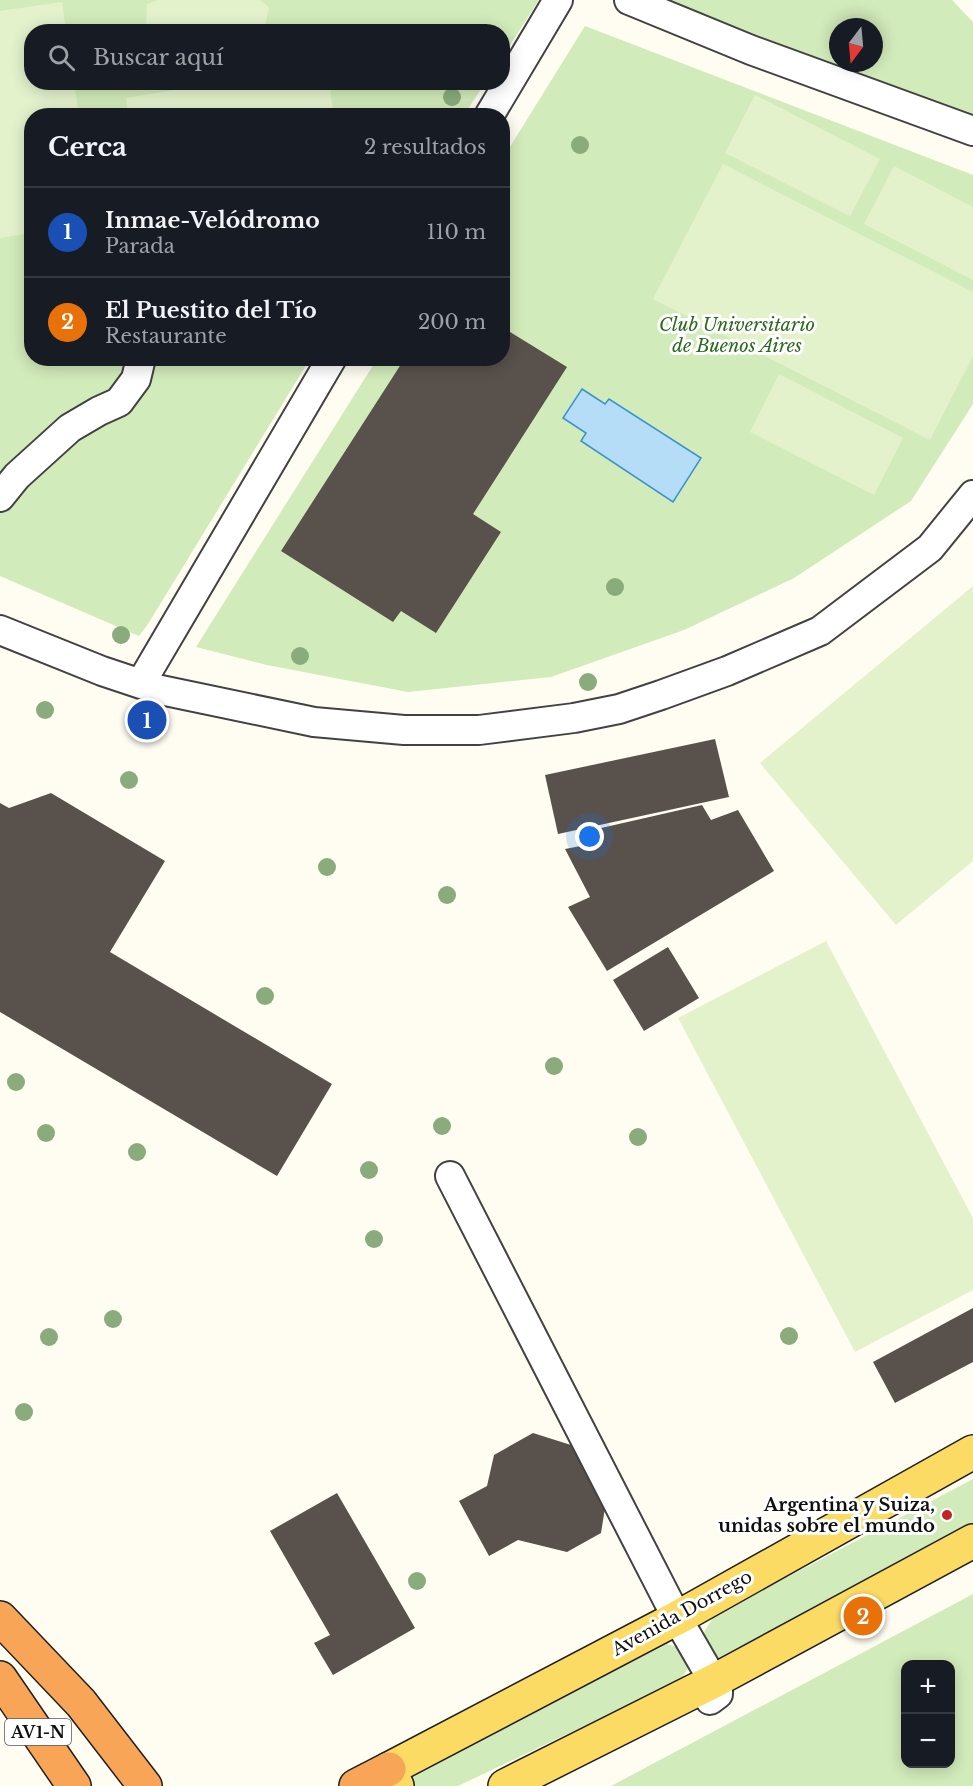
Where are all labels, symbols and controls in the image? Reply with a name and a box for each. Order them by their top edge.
north arrow [829,18,883,72]
search box [24,24,510,90]
icon: search [45,41,78,74]
text: Buscar aquí [93,44,224,71]
text: Cerca [48,131,127,163]
text: 2 resultados [364,135,486,159]
text: Inmae-Velódromo [105,207,320,234]
text: 1 [63,220,72,244]
text: 110 m [427,220,486,244]
text: Parada [105,234,175,258]
text: El Puestito del Tío [105,297,317,324]
text: 2 [61,310,74,334]
text: 200 m [418,310,486,334]
park label: Club Universitario de Buenos Aires [659,314,815,357]
text: Restaurante [105,324,227,348]
pin: 1 [128,698,166,742]
your location [575,822,604,851]
place label: Argentina y Suiza, unidas sobre el mundo [718,1494,935,1537]
marker: Argentina y Suiza, unidas sobre el mundo [940,1508,954,1522]
street label: Avenida Dorrego [607,1565,756,1661]
pin: 2 [844,1594,882,1638]
map controls [901,1660,955,1768]
button: + [901,1660,955,1714]
button: − [901,1714,955,1768]
road number: AV1-N [5,1719,71,1745]

